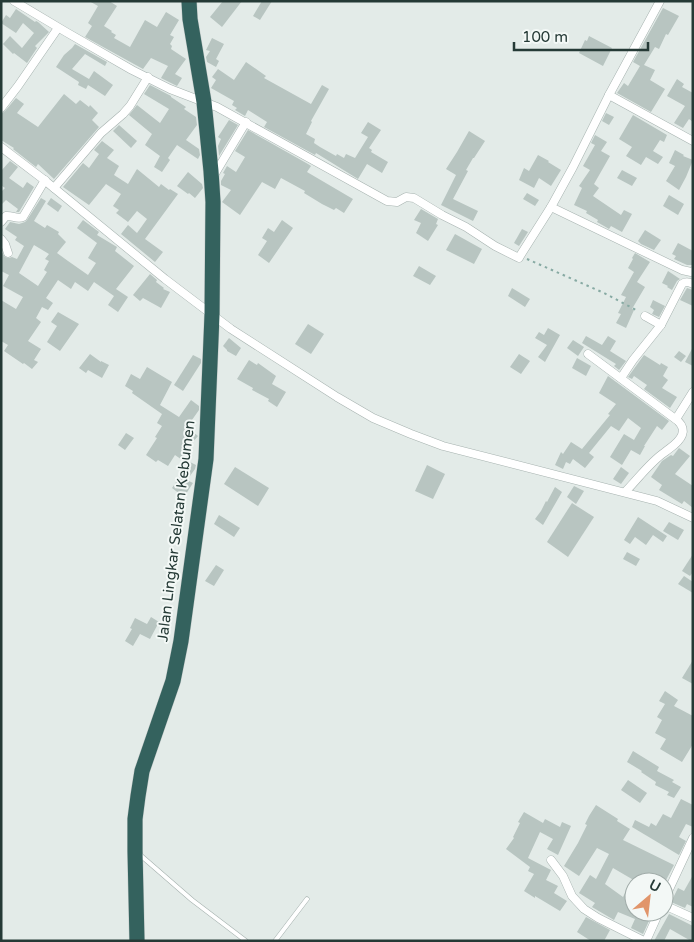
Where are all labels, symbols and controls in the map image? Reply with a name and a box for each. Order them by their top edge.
scale bar [514,20,648,52]
text: 100 m [522,28,568,46]
street label: Jalan Lingkar Selatan Kebumen [153,419,199,643]
north arrow [624,872,674,922]
text: U [646,876,664,896]

